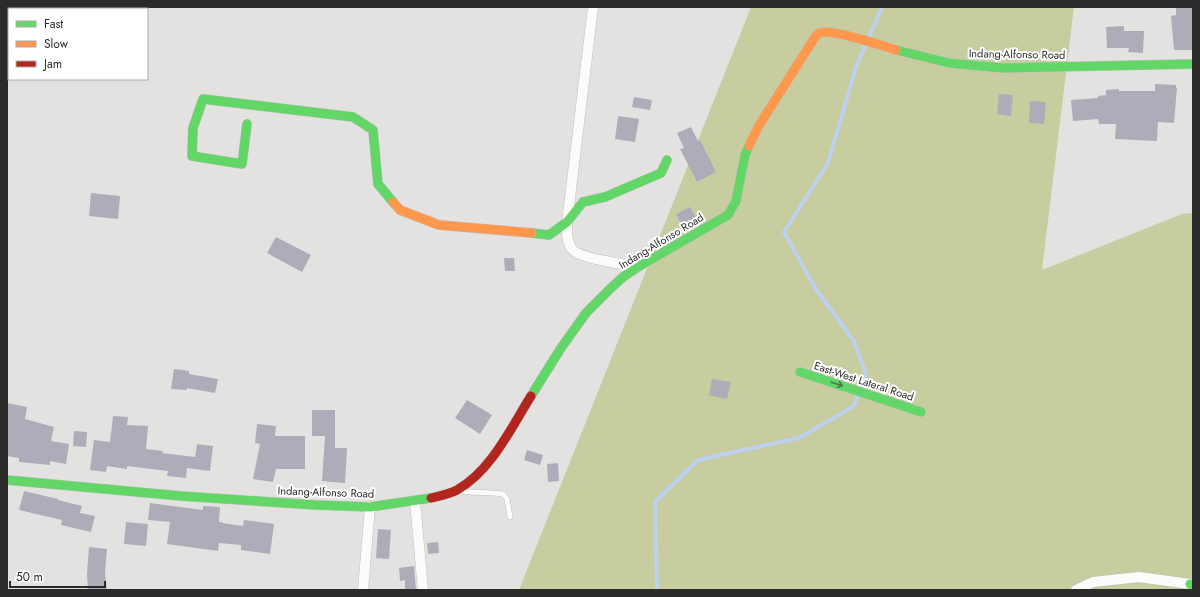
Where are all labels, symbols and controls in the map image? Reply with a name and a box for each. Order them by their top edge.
legend [8,8,148,80]
text: Fast [44,15,63,33]
text: Slow [44,35,69,53]
street label: Indang-Alfonso Road [969,45,1065,63]
text: Jam [42,55,62,73]
street label: Indang-Alfonso Road [615,209,707,273]
street label: East-West Lateral Road [812,357,916,405]
one-way arrow [830,381,843,388]
street label: Indang-Alfonso Road [277,482,375,502]
scale bar [10,563,105,589]
text: 50 m [16,568,43,586]

